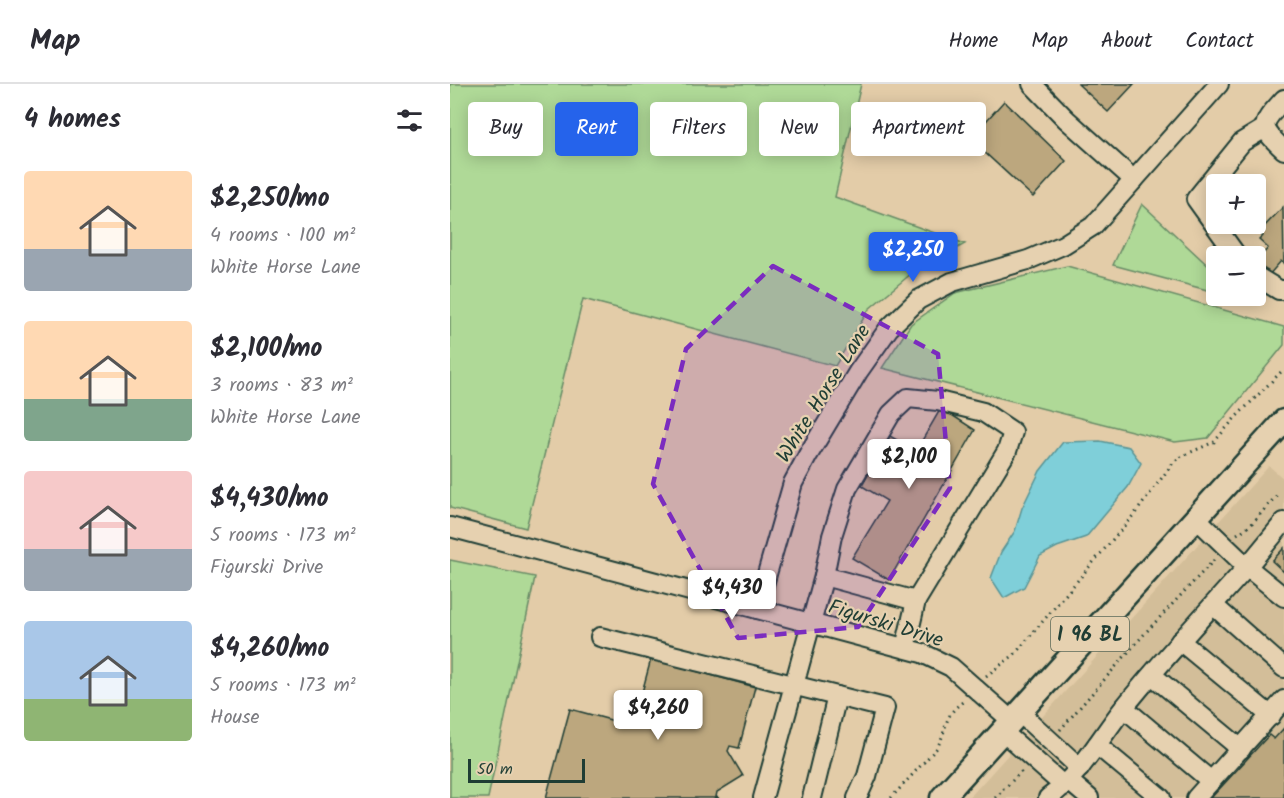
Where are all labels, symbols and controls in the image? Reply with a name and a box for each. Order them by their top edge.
text: Map [30,19,81,64]
text: Home [949,25,998,58]
text: Map [1031,25,1068,58]
text: About [1101,25,1152,58]
text: Contact [1185,25,1254,58]
text: 4 homes [24,99,121,141]
chip: Buy [468,102,543,156]
chip: Rent [555,102,638,156]
chip: Filters [650,102,747,156]
chip: New [759,102,839,156]
chip: Apartment [851,102,986,156]
icon: filters [393,104,426,137]
map controls [1206,174,1266,306]
button: + [1206,174,1266,234]
text: $2,250/mo [210,178,330,220]
icon: home [72,195,144,267]
text: 4 rooms · 100 m² [210,220,355,252]
pin: $2,250 [864,232,962,283]
text: $2,250 [883,235,943,267]
button: − [1206,246,1266,306]
text: White Horse Lane [210,252,360,284]
street label: White Horse Lane [768,318,880,470]
text: $2,100/mo [210,328,322,370]
icon: home [72,345,144,417]
text: 3 rooms · 83 m² [210,370,353,402]
text: White Horse Lane [210,402,360,434]
pin: $2,100 [860,439,958,490]
text: $2,100 [881,442,937,474]
text: $4,430/mo [210,478,329,520]
icon: home [72,495,144,567]
text: 5 rooms · 173 m² [210,520,356,552]
text: Figurski Drive [210,552,323,584]
pin: $4,430 [683,570,781,621]
text: $4,430 [702,573,762,605]
street label: Figurski Drive [824,591,948,658]
road number: I 96 BL [1051,617,1129,651]
text: $4,260/mo [210,628,329,670]
icon: home [72,645,144,717]
text: 5 rooms · 173 m² [210,670,356,702]
pin: $4,260 [609,690,707,741]
text: $4,260 [628,693,688,725]
text: House [210,702,260,734]
scale bar [468,756,585,784]
text: 50 m [477,757,513,782]

